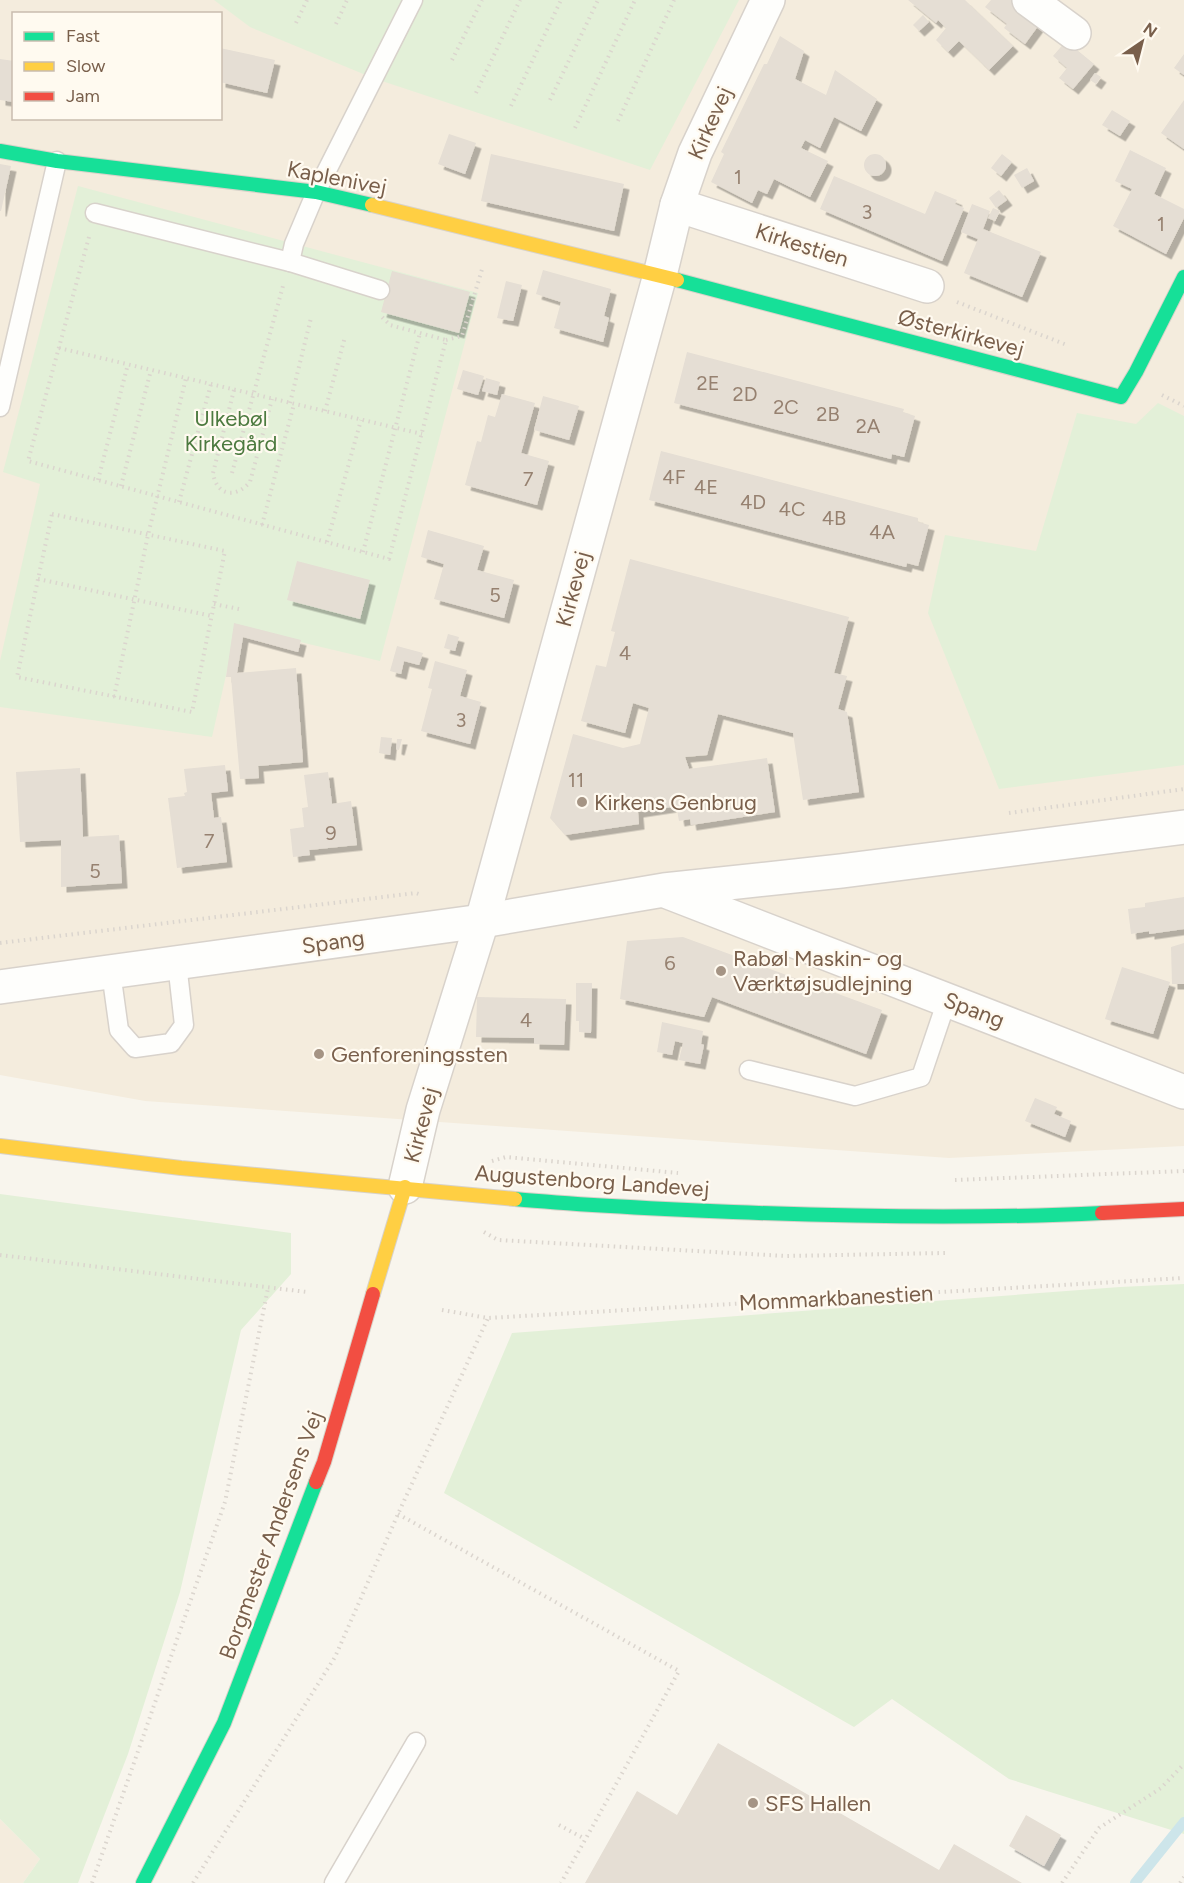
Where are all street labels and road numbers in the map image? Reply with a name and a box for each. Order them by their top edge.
street label: Kirkevej [682,82,738,164]
street label: Kaplenivej [285,155,389,201]
street label: Kirkestien [752,217,852,273]
street label: Østerkirkevej [895,303,1027,363]
street label: Kirkevej [550,548,596,630]
street label: Spang [300,924,366,960]
street label: Spang [940,986,1008,1034]
street label: Kirkevej [398,1084,444,1166]
street label: Augustenborg Landevej [474,1159,710,1203]
street label: Mommarkbanestien [738,1279,934,1317]
street label: Borgmester Andersens Vej [213,1407,329,1663]

